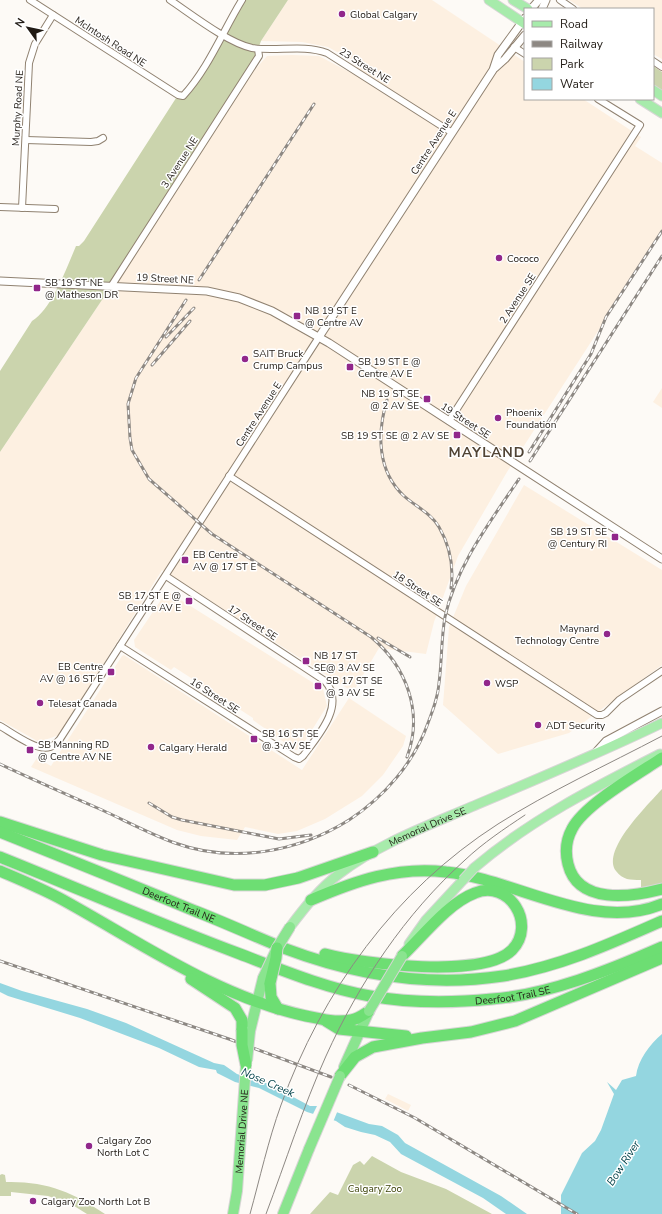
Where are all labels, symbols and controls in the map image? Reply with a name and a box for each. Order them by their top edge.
north arrow [8,8,48,48]
place label: Global Calgary [350,8,418,22]
legend [524,8,654,100]
marker: Global Calgary [337,9,347,19]
street label: McIntosh Road NE [72,13,149,70]
text: N [12,15,29,30]
text: Road [560,16,588,32]
text: Railway [560,36,604,52]
street label: 23 Street NE [336,45,393,87]
text: Park [560,56,585,72]
street label: Murphy Road NE [9,70,27,146]
text: Water [560,76,594,92]
street label: Centre Avenue E [408,107,460,178]
street label: 3 Avenue NE [158,134,202,191]
place label: Cococo [507,252,540,266]
marker: Cococo [494,253,504,263]
street label: 19 Street NE [136,270,194,288]
street label: 2 Avenue SE [496,271,539,326]
place label: SB 19 ST NE @ Matheson DR [45,276,118,302]
marker: SB 19 ST NE @ Matheson DR [32,283,42,293]
place label: NB 19 ST E @ Centre AV [305,304,363,330]
marker: NB 19 ST E @ Centre AV [292,311,302,321]
place label: SAIT Bruck Crump Campus [253,347,323,373]
marker: SAIT Bruck Crump Campus [240,354,250,364]
place label: SB 19 ST E @ Centre AV E [358,355,421,381]
marker: SB 19 ST E @ Centre AV E [345,362,355,372]
street label: Centre Avenue E [233,379,285,450]
place label: NB 19 ST SE @ 2 AV SE [361,387,419,413]
marker: NB 19 ST SE @ 2 AV SE [422,394,432,404]
street label: 19 Street SE [438,400,493,442]
place label: Phoenix Foundation [506,406,556,432]
marker: Phoenix Foundation [493,413,503,423]
place label: SB 19 ST SE @ 2 AV SE [341,429,449,443]
marker: SB 19 ST SE @ 2 AV SE [452,430,462,440]
district label: MAYLAND [448,443,526,462]
place label: SB 19 ST SE @ Century RI [548,525,607,551]
marker: SB 19 ST SE @ Century RI [610,532,620,542]
place label: EB Centre AV @ 17 ST E [193,548,256,574]
marker: EB Centre AV @ 17 ST E [180,555,190,565]
street label: 18 Street SE [390,568,445,610]
place label: SB 17 ST E @ Centre AV E [119,589,181,615]
marker: SB 17 ST E @ Centre AV E [184,596,194,606]
street label: 17 Street SE [225,602,280,644]
place label: Maynard Technology Centre [515,622,599,648]
marker: Maynard Technology Centre [602,629,612,639]
place label: NB 17 ST SE@ 3 AV SE [314,649,375,675]
marker: NB 17 ST SE@ 3 AV SE [301,656,311,666]
place label: EB Centre AV @ 16 ST E [40,660,103,686]
marker: EB Centre AV @ 16 ST E [106,667,116,677]
place label: SB 17 ST SE @ 3 AV SE [326,674,383,700]
street label: 16 Street SE [187,675,242,717]
place label: WSP [495,677,519,691]
marker: WSP [482,678,492,688]
marker: SB 17 ST SE @ 3 AV SE [313,681,323,691]
place label: Telesat Canada [48,697,117,711]
marker: Telesat Canada [35,698,45,708]
place label: ADT Security [546,719,606,733]
marker: ADT Security [533,720,543,730]
place label: SB 16 ST SE @ 3 AV SE [262,727,319,753]
marker: SB 16 ST SE @ 3 AV SE [249,734,259,744]
place label: SB Manning RD @ Centre AV NE [38,738,112,764]
place label: Calgary Herald [159,741,227,755]
marker: Calgary Herald [146,742,156,752]
marker: SB Manning RD @ Centre AV NE [25,745,35,755]
street label: Memorial Drive SE [387,804,469,850]
street label: Deerfoot Trail NE [140,884,217,926]
street label: Deerfoot Trail SE [474,983,552,1008]
water label: Nose Creek [239,1064,297,1101]
street label: Memorial Drive NE [232,1089,252,1174]
place label: Calgary Zoo North Lot C [97,1134,152,1160]
water label: Bow River [603,1137,644,1189]
marker: Calgary Zoo North Lot C [84,1141,94,1151]
park label: Calgary Zoo [348,1182,403,1196]
place label: Calgary Zoo North Lot B [41,1195,150,1209]
marker: Calgary Zoo North Lot B [28,1196,38,1206]

